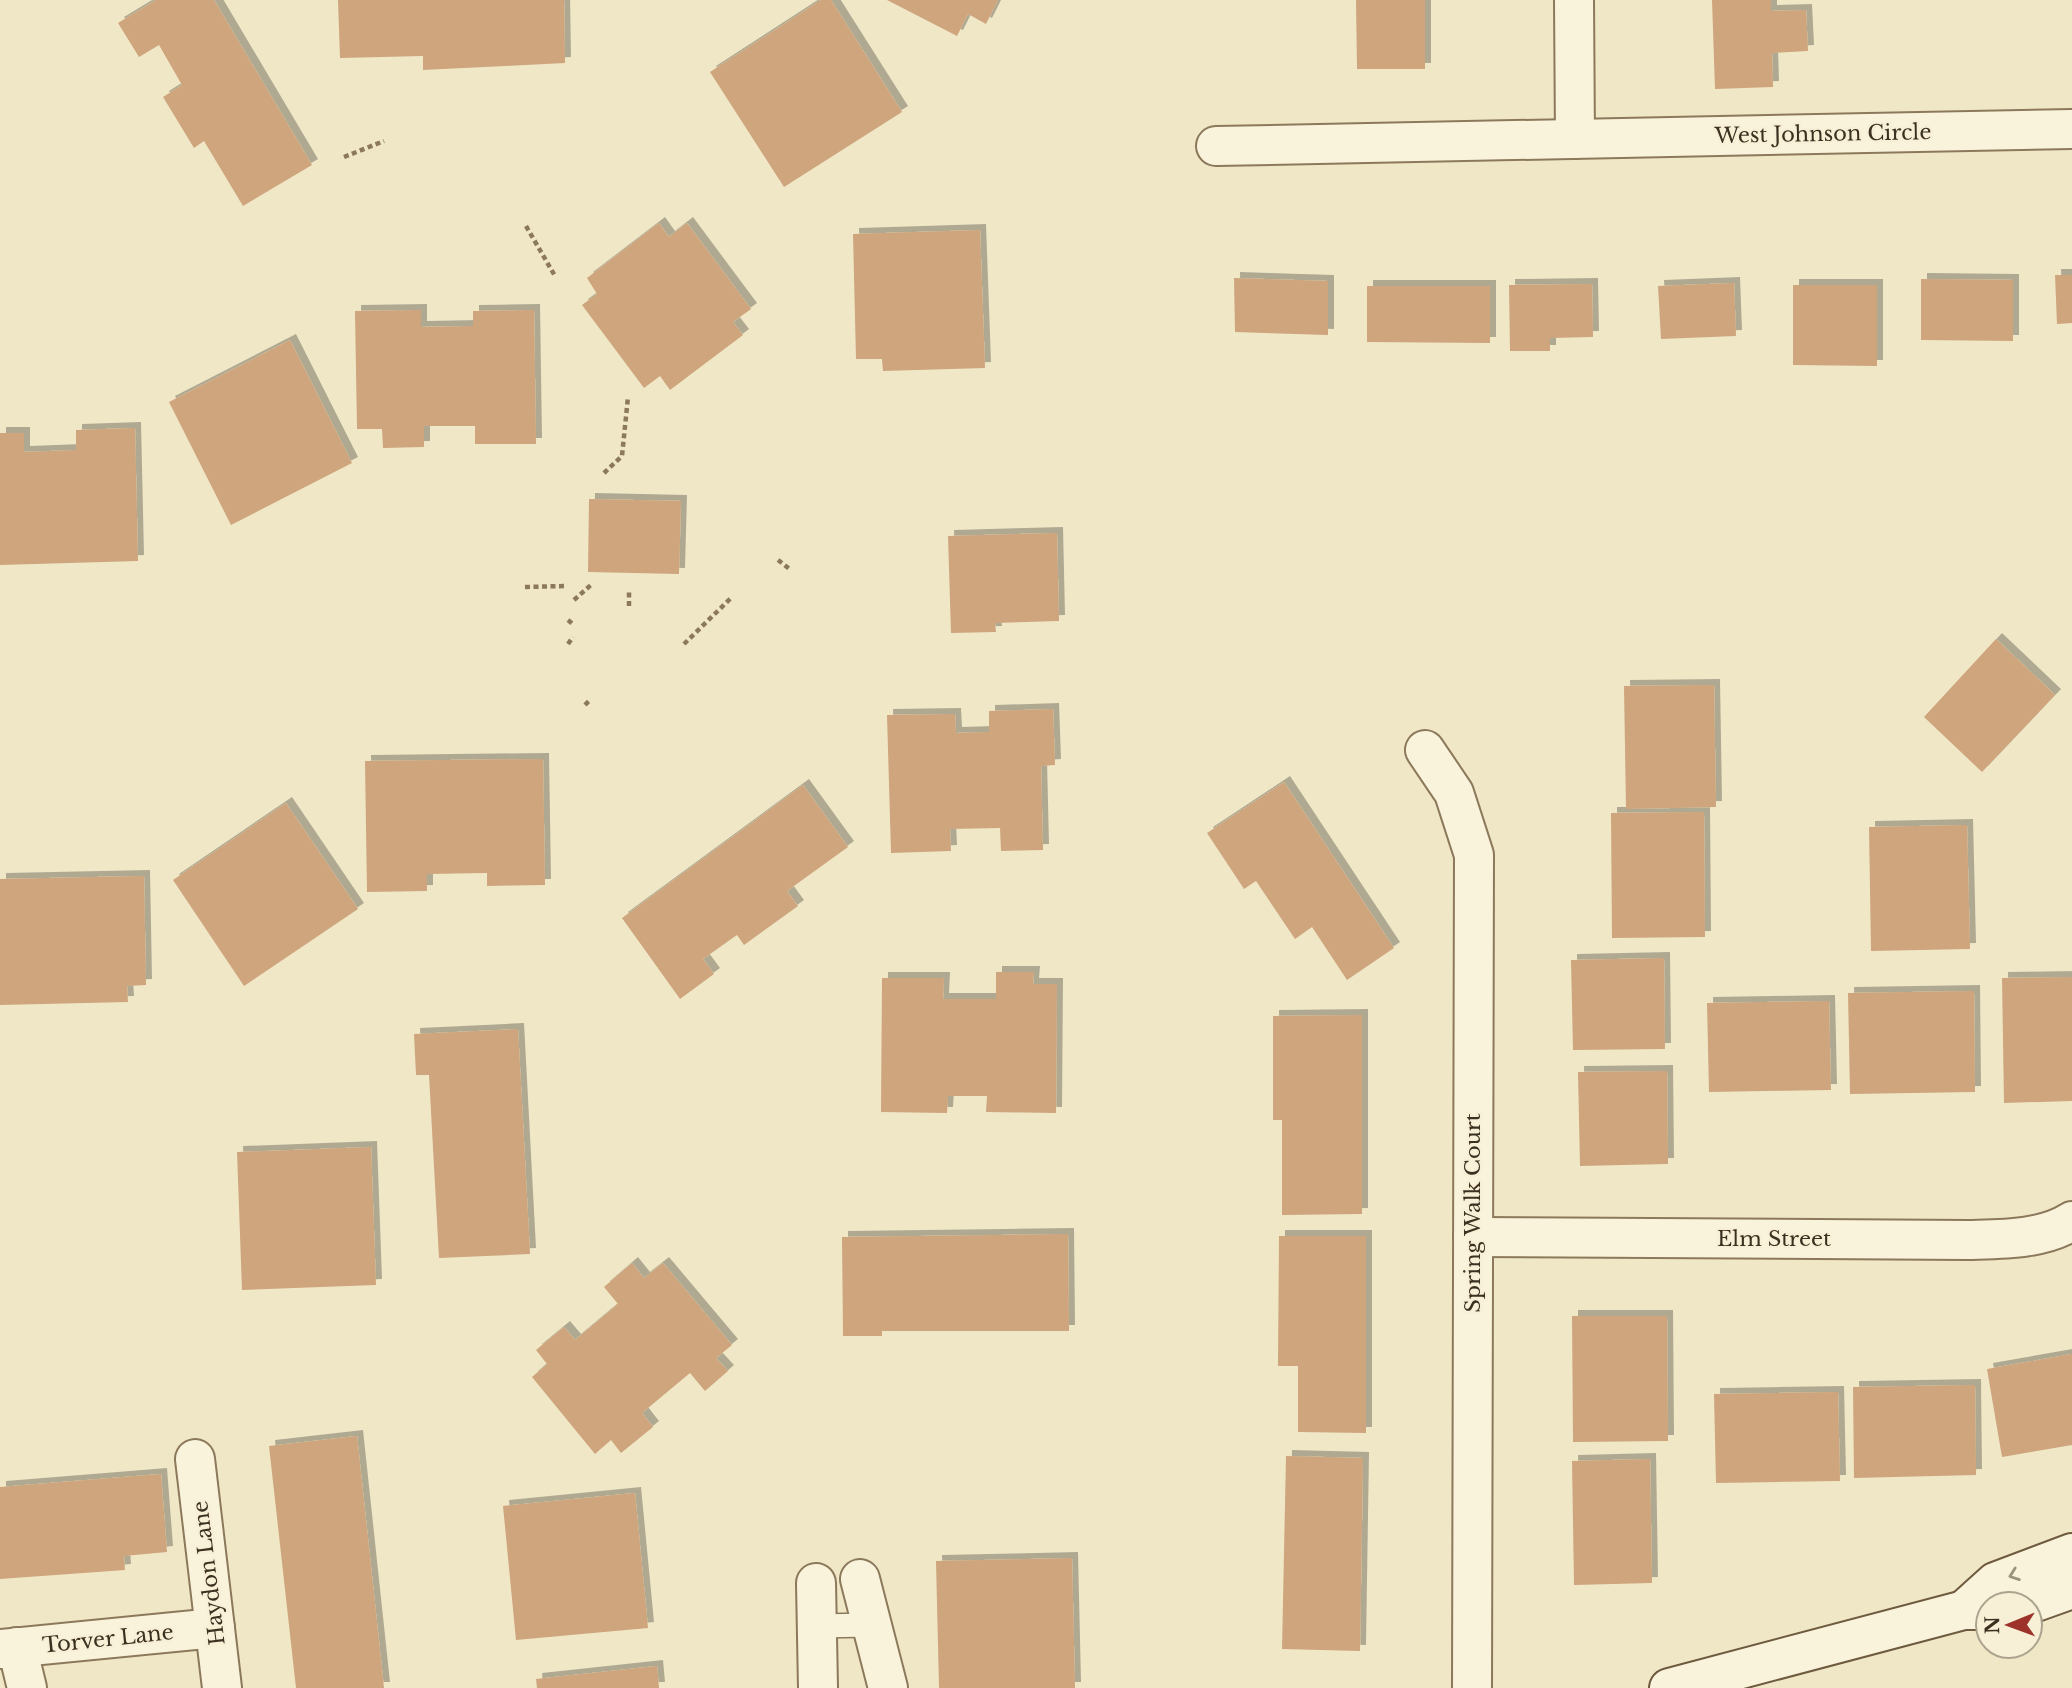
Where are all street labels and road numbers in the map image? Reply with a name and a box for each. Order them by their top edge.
street label: West Johnson Circle [1713,119,1932,149]
street label: Spring Walk Court [1460,1113,1486,1313]
street label: Elm Street [1717,1226,1831,1252]
street label: Haydon Lane [187,1499,231,1647]
street label: Torver Lane [41,1619,175,1659]

